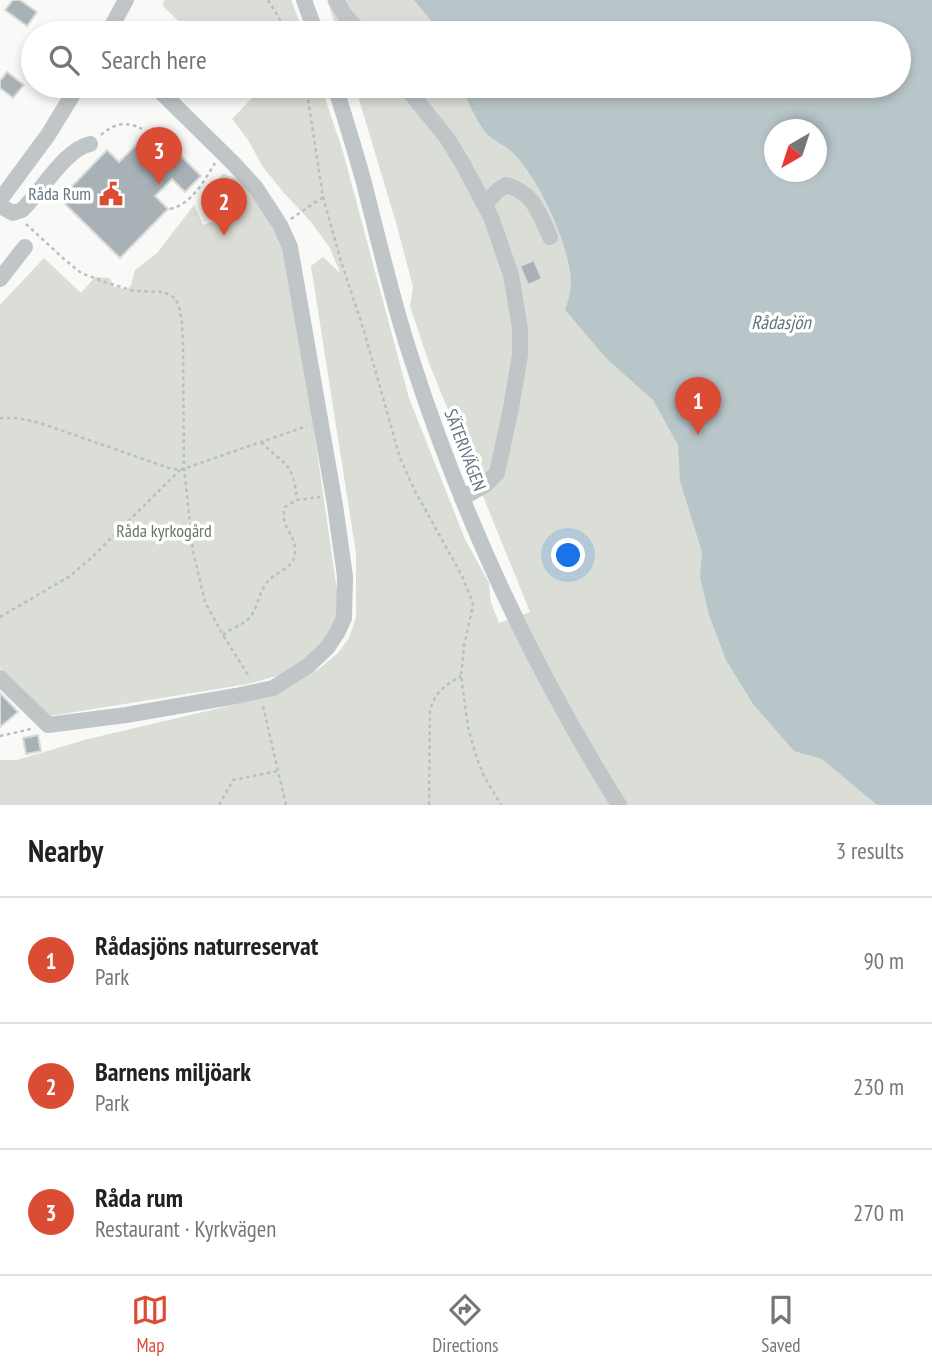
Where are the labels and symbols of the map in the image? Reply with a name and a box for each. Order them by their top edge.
north arrow [764,119,827,182]
pin: 3 [136,127,182,185]
pin: 2 [201,178,247,236]
public building icon: Råda Rum [97,180,125,208]
place label: Råda Rum [28,182,91,205]
water label: Rådasjön [751,310,812,334]
pin: 1 [675,377,721,435]
street label: SÄTERIVÄGEN [439,406,492,494]
park label: Råda kyrkogård [116,519,212,542]
your location [551,538,585,572]

